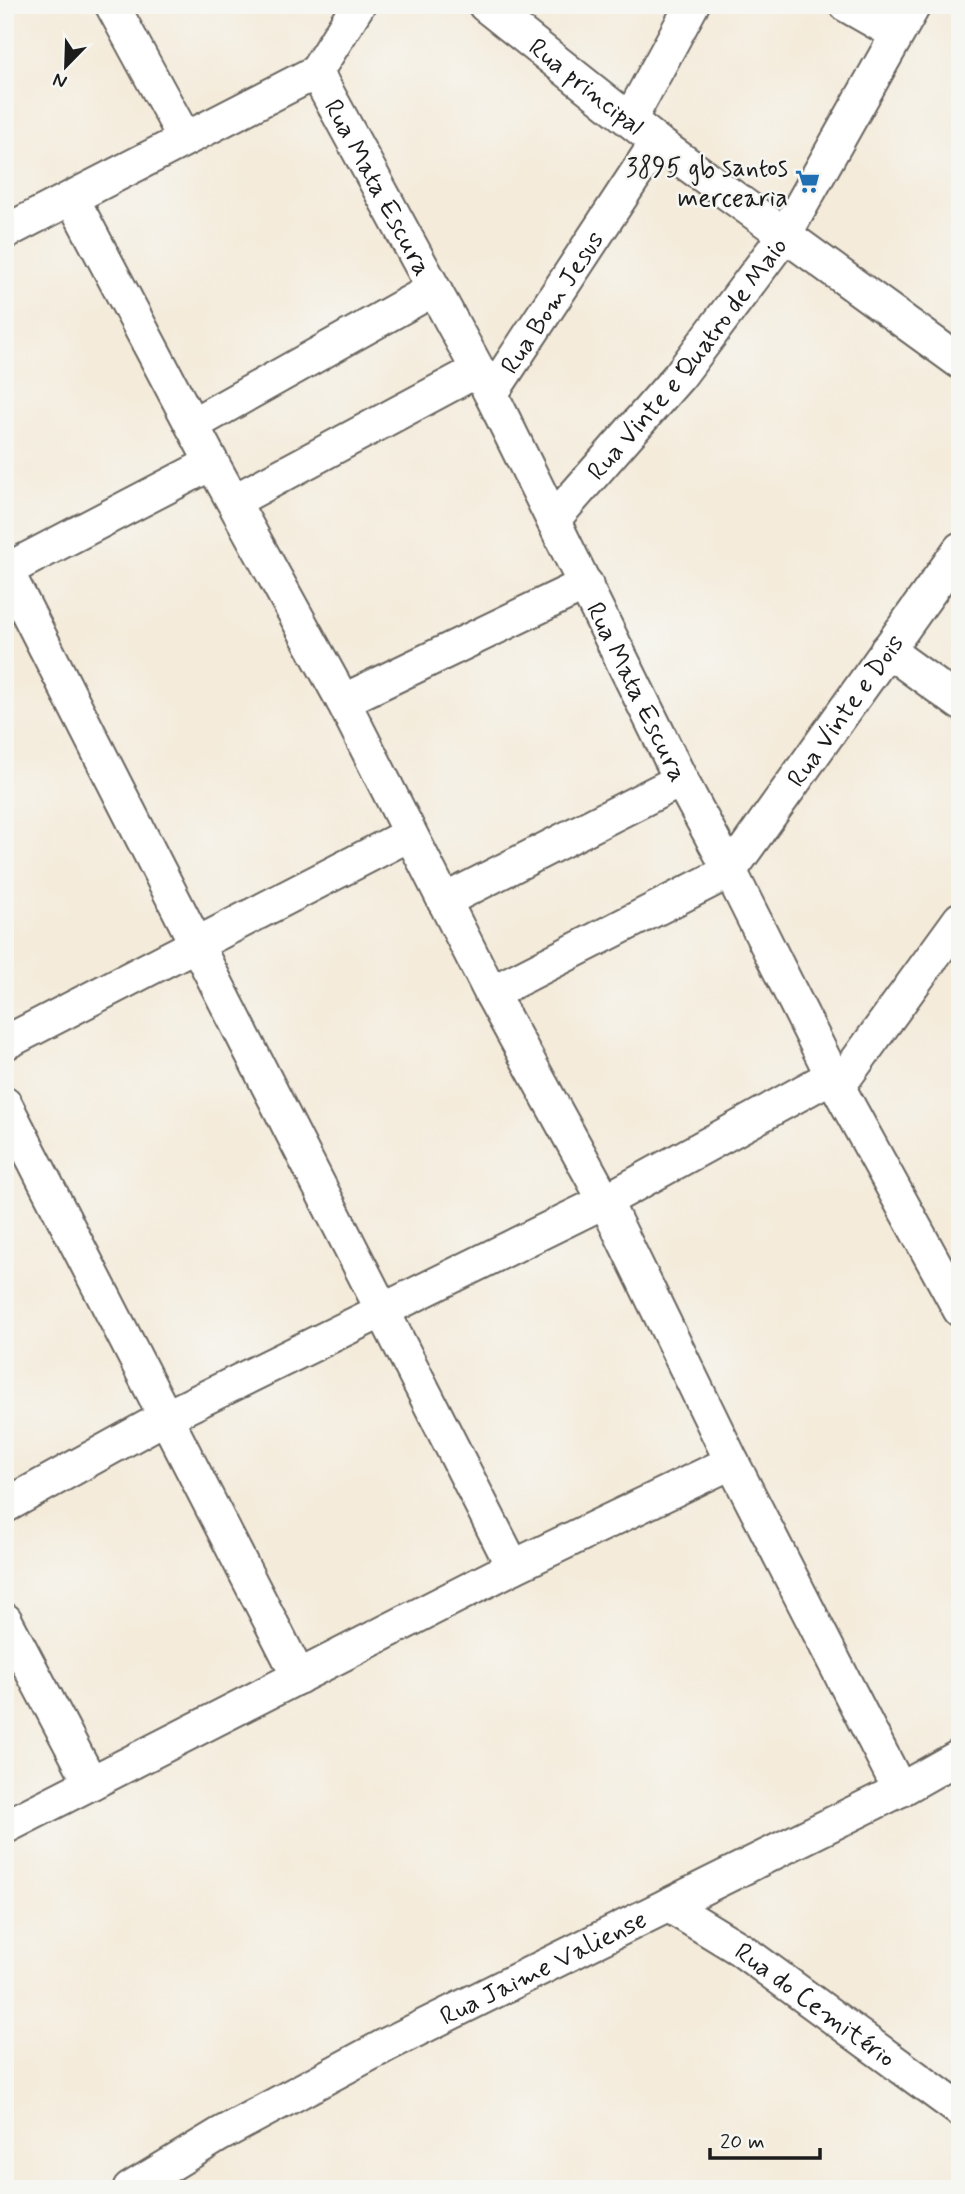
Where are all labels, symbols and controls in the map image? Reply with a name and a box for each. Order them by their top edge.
street label: Rua principal [521,31,650,144]
north arrow [32,32,102,102]
text: N [49,66,71,94]
street label: Rua Mata Escura [315,94,439,282]
place label: 3895 gb santos mercearia [626,152,788,216]
supermarket icon: 3895 gb santos mercearia [794,168,822,196]
street label: Rua Bom Jesus [494,225,613,381]
street label: Rua Vinte e Quatro de Maio [580,231,796,488]
street label: Rua Mata Escura [577,597,694,788]
street label: Rua Vinte e Dois [780,628,913,795]
street label: Rua Jaime Valiense [435,1903,653,2035]
street label: Rua do Cemitério [727,1936,902,2076]
scale bar [710,2117,820,2161]
text: 20 m [720,2128,765,2156]

